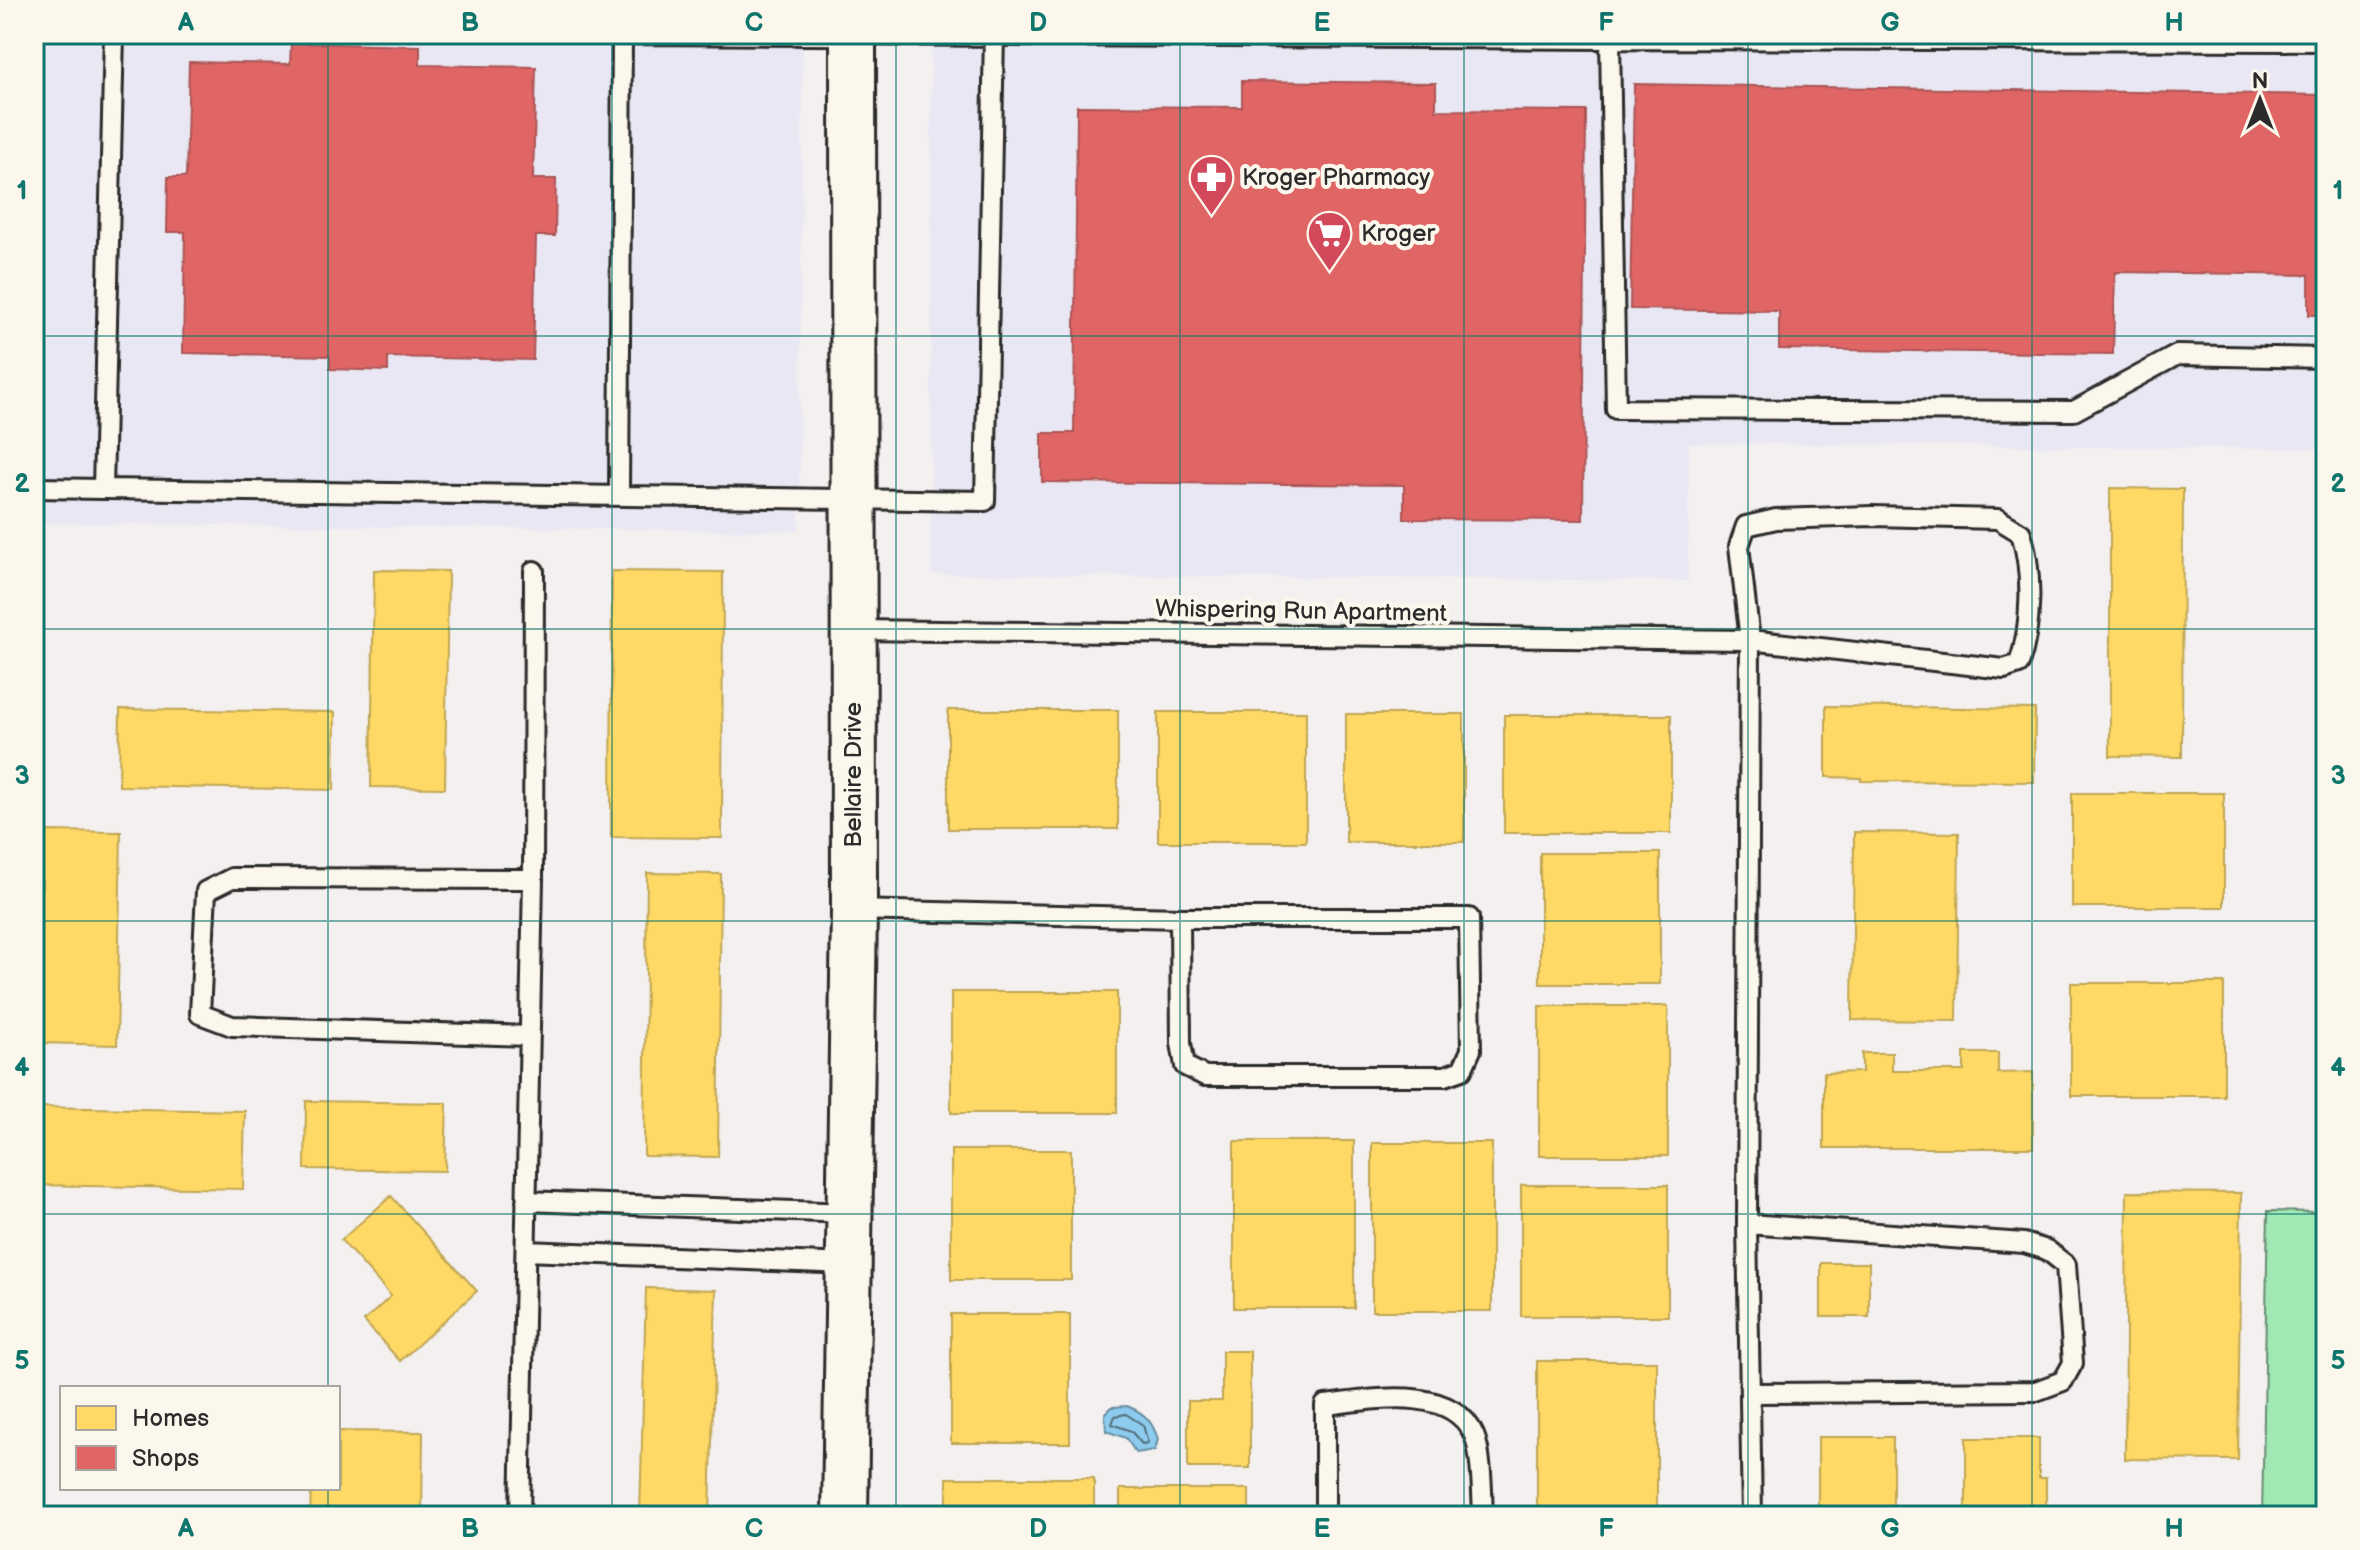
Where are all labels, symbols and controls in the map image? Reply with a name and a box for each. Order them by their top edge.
text: A [177,8,194,39]
text: B [461,8,479,39]
text: C [745,8,763,39]
text: D [1029,8,1047,39]
text: E [1314,8,1331,39]
text: F [1598,8,1614,39]
text: G [1880,8,1900,39]
text: H [2164,8,2184,39]
north arrow [2220,60,2300,140]
text: N [2252,68,2268,95]
pharmacy icon: Kroger Pharmacy [1187,153,1235,216]
place label: Kroger Pharmacy [1242,163,1430,192]
text: 1 [17,176,27,207]
text: 1 [2333,176,2343,207]
supermarket icon: Kroger [1306,209,1354,272]
place label: Kroger [1361,219,1435,248]
text: 2 [14,469,30,500]
text: 2 [2330,469,2346,500]
street label: Whispering Run Apartment [1155,594,1448,628]
street label: Bellaire Drive [839,702,868,848]
text: 3 [14,761,30,792]
text: 3 [2330,761,2346,792]
text: 4 [14,1053,30,1084]
text: 4 [2330,1053,2346,1084]
text: 5 [14,1346,30,1377]
text: 5 [2330,1346,2346,1377]
legend [60,1386,340,1490]
text: Homes [132,1404,209,1433]
text: Shops [132,1444,199,1473]
text: A [177,1514,194,1545]
text: B [461,1514,479,1545]
text: C [745,1514,763,1545]
text: D [1029,1514,1047,1545]
text: E [1314,1514,1331,1545]
text: F [1598,1514,1614,1545]
text: G [1880,1514,1900,1545]
text: H [2164,1514,2184,1545]

